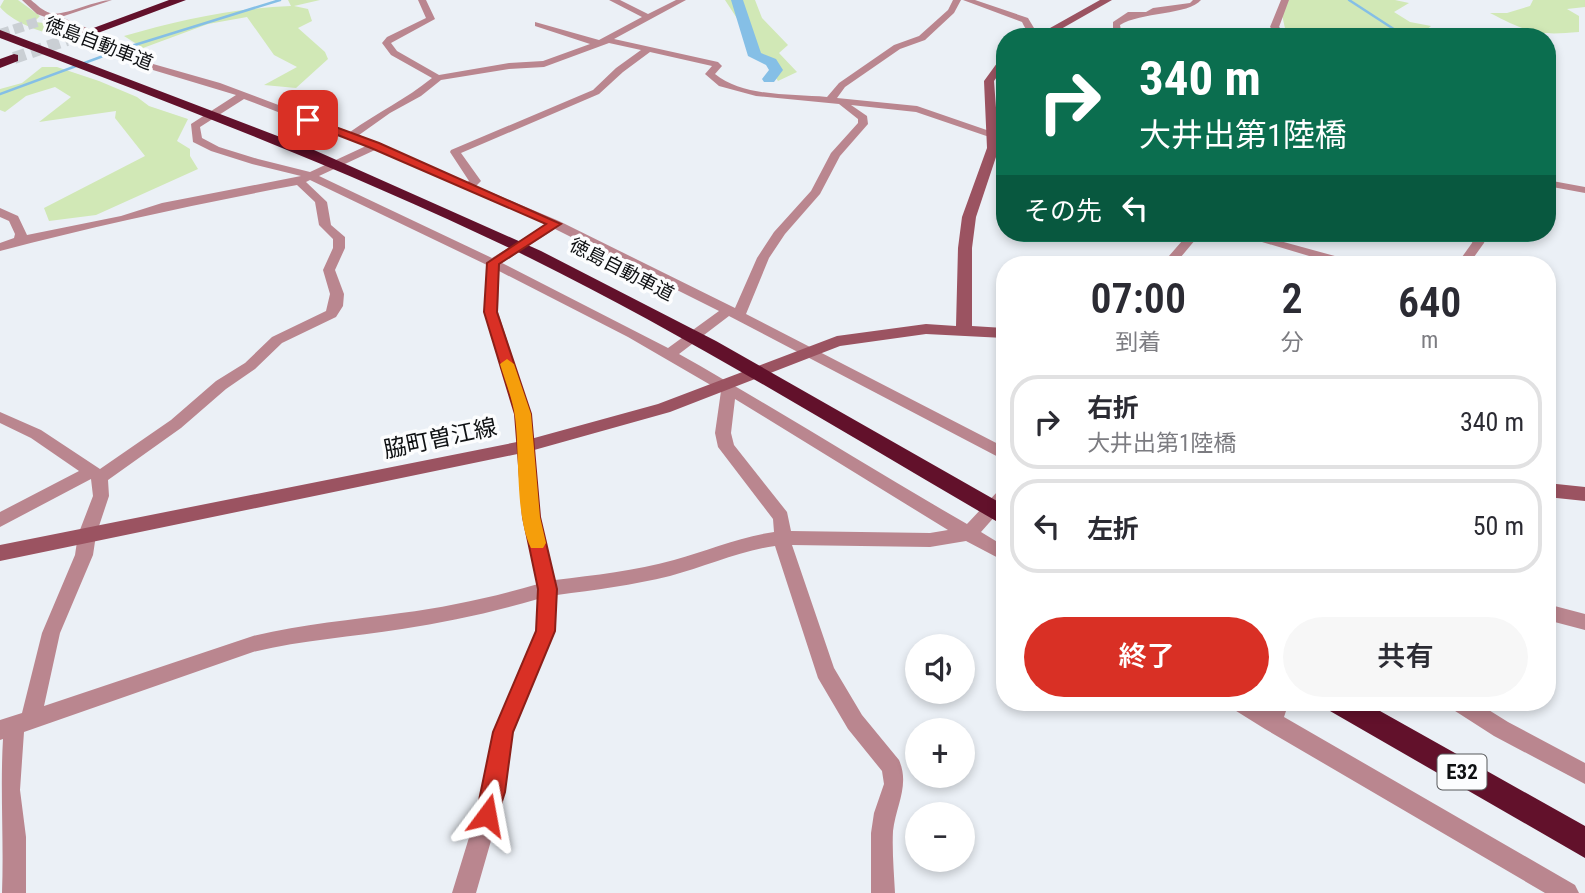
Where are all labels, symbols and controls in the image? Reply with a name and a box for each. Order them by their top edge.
street label: 徳島自動車道 [41,12,156,75]
text: 340 m [1139,50,1261,107]
icon: right [1024,56,1115,147]
pin [278,90,338,150]
icon: arrive [289,101,327,139]
text: 大井出第1陸橋 [1139,116,1347,154]
icon: left [1116,189,1154,227]
text: その先 [1024,196,1102,226]
street label: 徳島自動車道 [566,233,678,306]
text: 07:00 [1091,274,1186,323]
text: 2 [1282,274,1303,323]
text: 640 [1398,278,1461,327]
text: m [1421,327,1438,354]
text: 到着 [1115,329,1161,356]
text: 分 [1281,329,1304,356]
text: 右折 [1087,393,1139,423]
icon: right [1028,403,1066,441]
text: 340 m [1460,407,1524,437]
street label: 脇町曽江線 [381,413,499,464]
text: 大井出第1陸橋 [1087,430,1236,457]
icon: left [1028,507,1066,545]
text: 50 m [1473,511,1524,541]
text: 左折 [1087,514,1139,544]
button: 終了 [1024,617,1269,697]
button: 共有 [1283,617,1528,697]
map controls [905,634,975,872]
button: sound [905,634,975,704]
button: + [905,718,975,788]
road number: E32 [1438,754,1486,790]
position arrow [450,778,524,852]
button: − [905,802,975,872]

